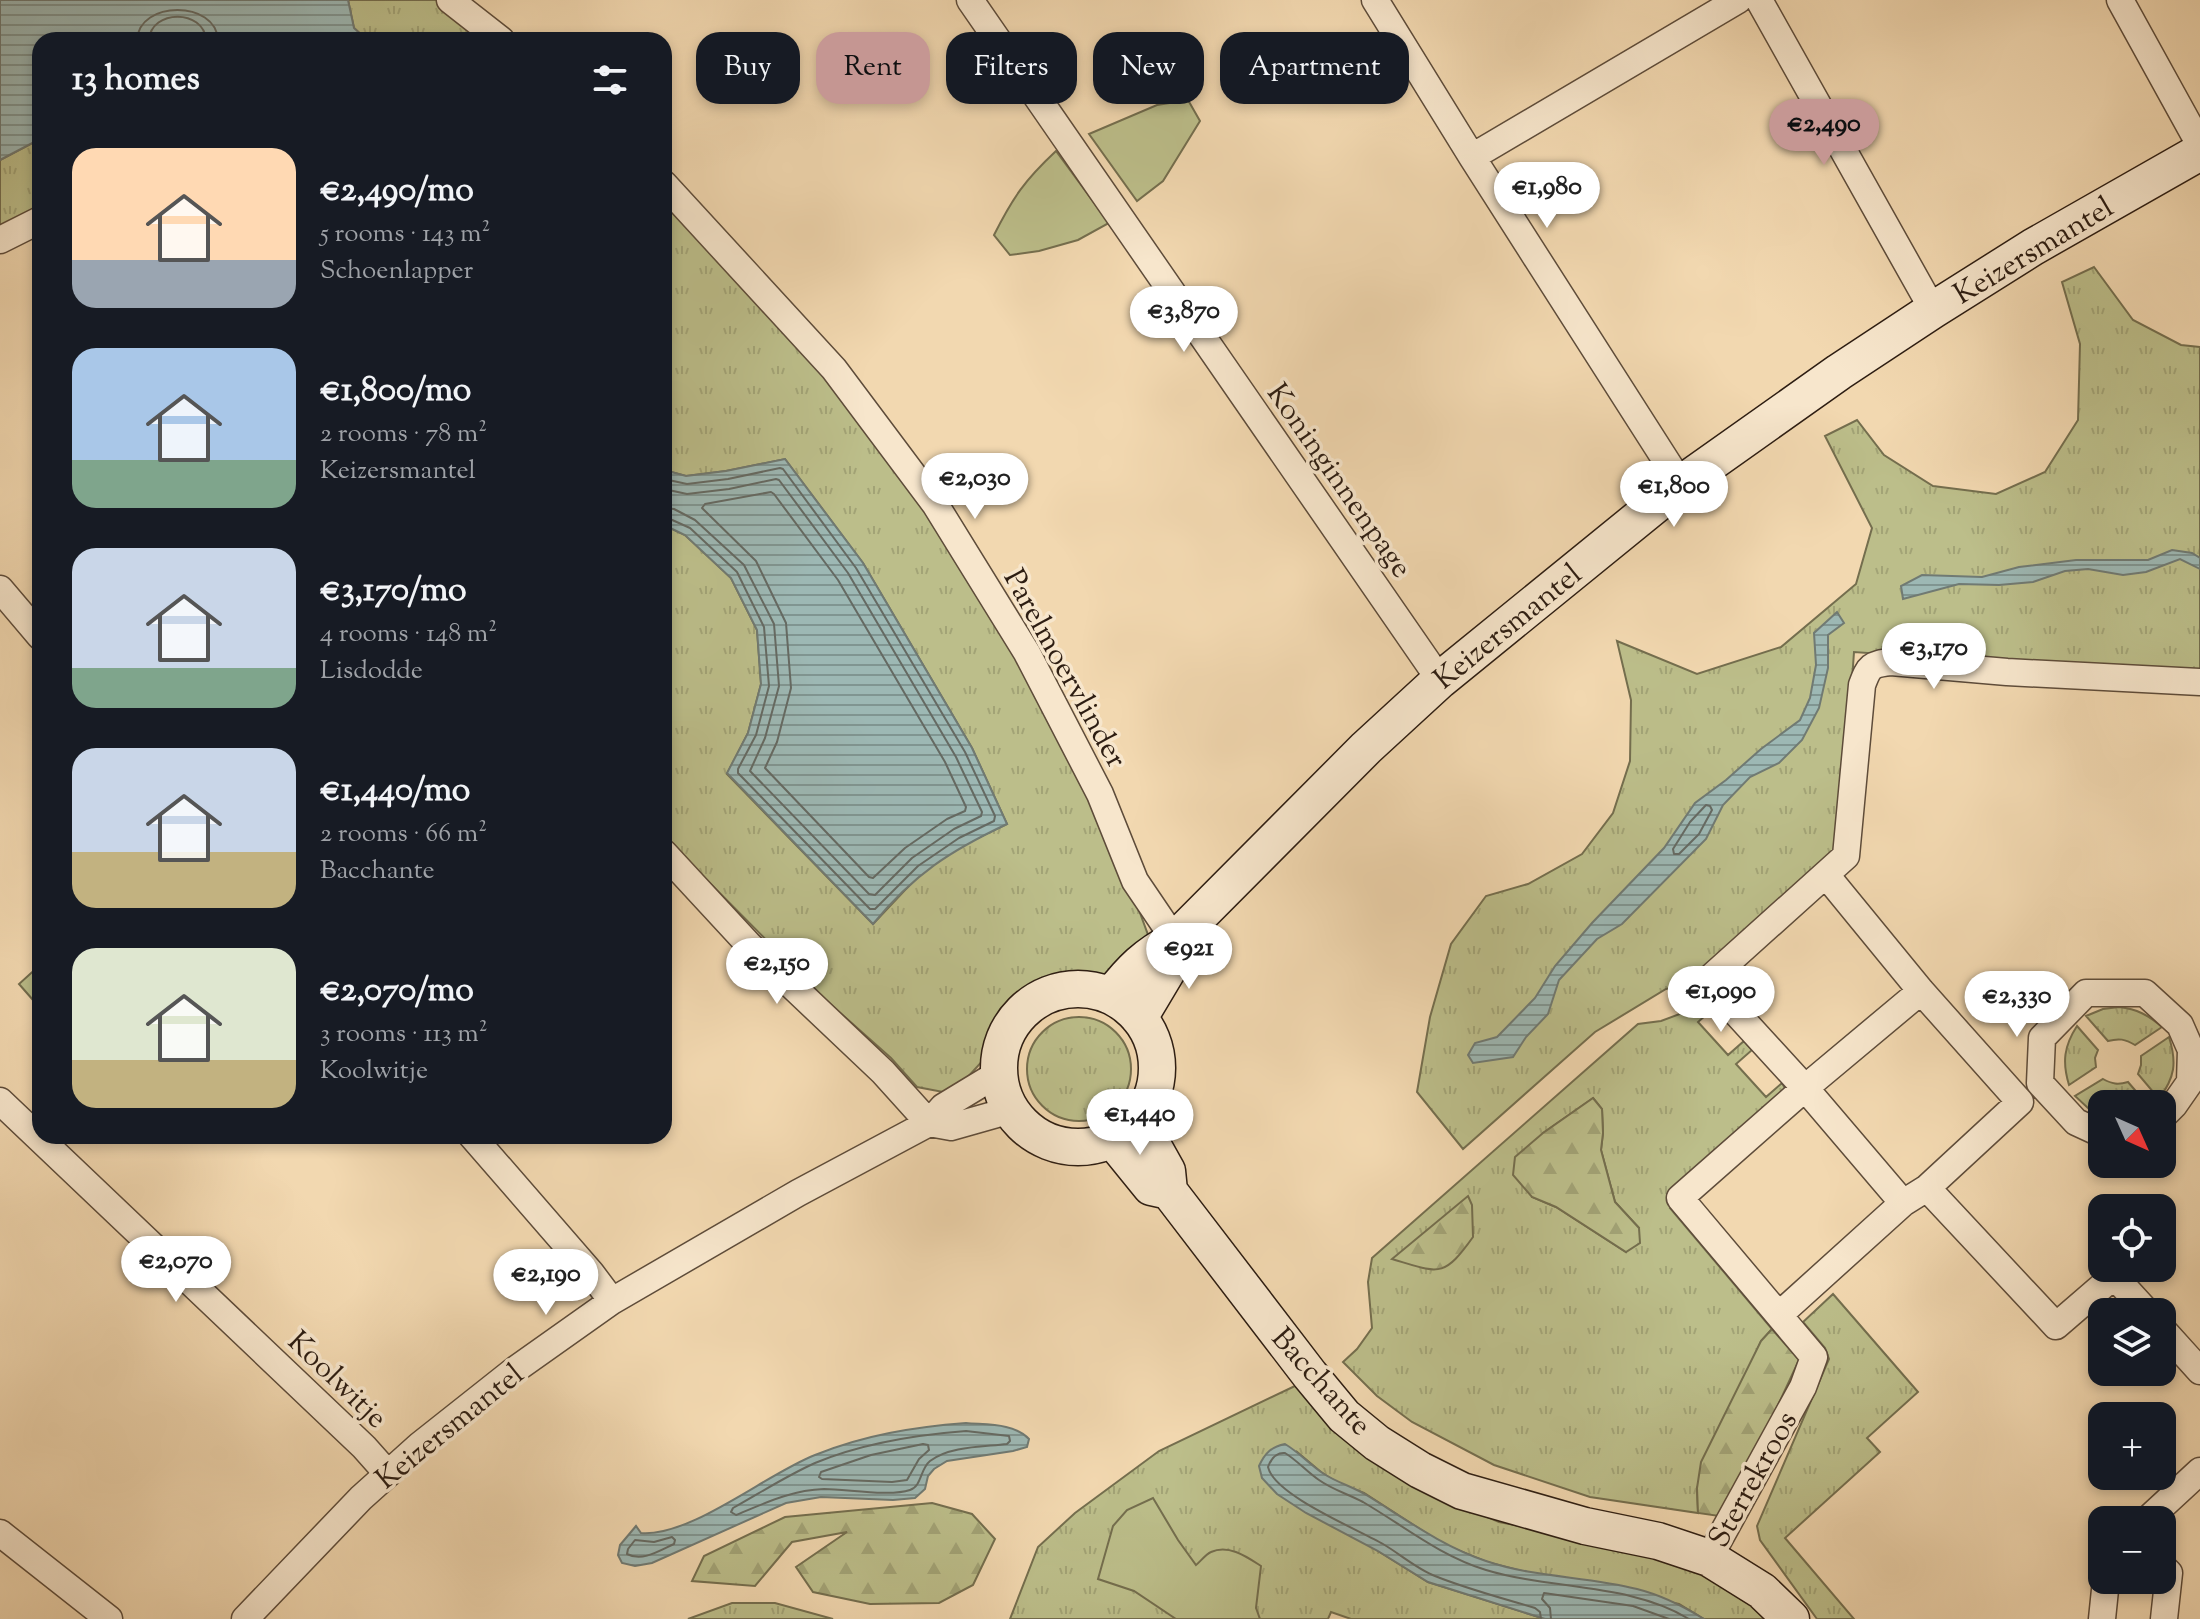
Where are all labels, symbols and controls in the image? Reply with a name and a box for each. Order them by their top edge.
chip: Buy [696,32,800,104]
chip: Rent [816,32,930,104]
chip: Filters [946,32,1077,104]
chip: New [1093,32,1204,104]
chip: Apartment [1220,32,1409,104]
text: 13 homes [72,56,200,105]
icon: filters [588,58,632,102]
pin: €2,490 [1759,99,1889,167]
text: €2,490 [1787,106,1861,143]
pin: €1,980 [1482,162,1612,230]
text: €2,490/mo [320,167,474,216]
text: €1,980 [1512,169,1582,206]
icon: home [136,180,232,276]
street label: Keizersmantel [1946,187,2122,317]
text: 5 rooms · 143 m² [320,216,490,253]
text: Schoenlapper [320,253,473,290]
pin: €3,870 [1119,286,1249,354]
text: €3,870 [1148,293,1220,330]
text: €1,800/mo [320,367,471,416]
street label: Koninginnenpage [1255,375,1421,587]
icon: home [136,380,232,476]
text: 2 rooms · 78 m² [320,416,487,453]
text: Keizersmantel [320,453,476,490]
pin: €2,030 [910,453,1040,521]
text: €2,030 [939,460,1011,497]
pin: €1,800 [1609,461,1739,529]
text: €1,800 [1638,468,1710,505]
street label: Keizersmantel [1425,555,1592,701]
street label: Parelmoervlinder [991,562,1136,776]
text: €3,170/mo [320,567,467,616]
icon: home [136,580,232,676]
text: 4 rooms · 148 m² [320,616,497,653]
pin: €3,170 [1869,623,1999,691]
text: €3,170 [1900,630,1968,667]
text: Lisdodde [320,653,423,690]
text: €1,440/mo [320,767,470,816]
icon: home [136,780,232,876]
text: 2 rooms · 66 m² [320,816,487,853]
text: Bacchante [320,853,435,890]
pin: €921 [1142,923,1236,991]
text: €921 [1164,930,1214,967]
pin: €2,150 [712,938,842,1006]
text: €2,150 [744,945,810,982]
pin: €1,090 [1656,966,1786,1034]
text: €2,070/mo [320,967,474,1016]
pin: €2,330 [1952,971,2082,1039]
text: €1,090 [1686,973,1756,1010]
text: €2,330 [1983,978,2051,1015]
icon: home [136,980,232,1076]
text: 3 rooms · 113 m² [320,1016,488,1053]
text: Koolwitje [320,1053,428,1090]
pin: €1,440 [1075,1089,1205,1157]
north arrow [2088,1090,2176,1178]
map controls [2088,1090,2176,1594]
text: €1,440 [1104,1096,1176,1133]
button: locate [2088,1194,2176,1282]
pin: €2,070 [111,1236,241,1304]
text: €2,070 [139,1243,213,1280]
pin: €2,190 [481,1249,611,1317]
text: €2,190 [511,1256,581,1293]
button: layers [2088,1298,2176,1386]
street label: Bacchante [1260,1319,1380,1446]
street label: Koolwitje [277,1322,396,1440]
street label: Keizersmantel [367,1355,534,1501]
button: + [2088,1402,2176,1490]
street label: Sterrekroos [1699,1404,1809,1556]
button: − [2088,1506,2176,1594]

